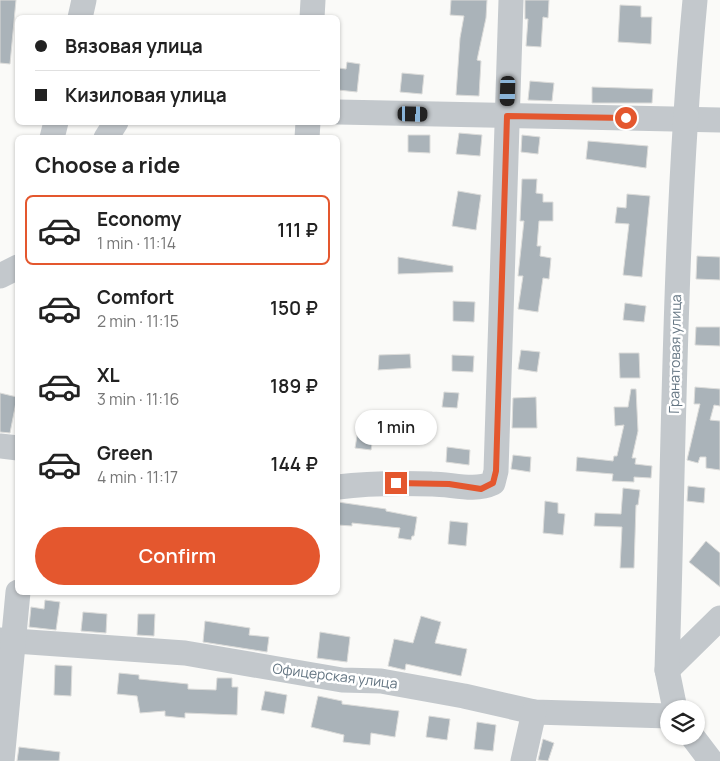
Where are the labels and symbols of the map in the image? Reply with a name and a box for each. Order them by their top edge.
car [499,76,516,106]
car [397,106,428,122]
route start [615,107,637,129]
street label: Гранатовая улица [664,294,685,414]
callout: 1 min [355,410,437,446]
route end [385,472,407,494]
street label: Офицерская улица [271,658,399,693]

